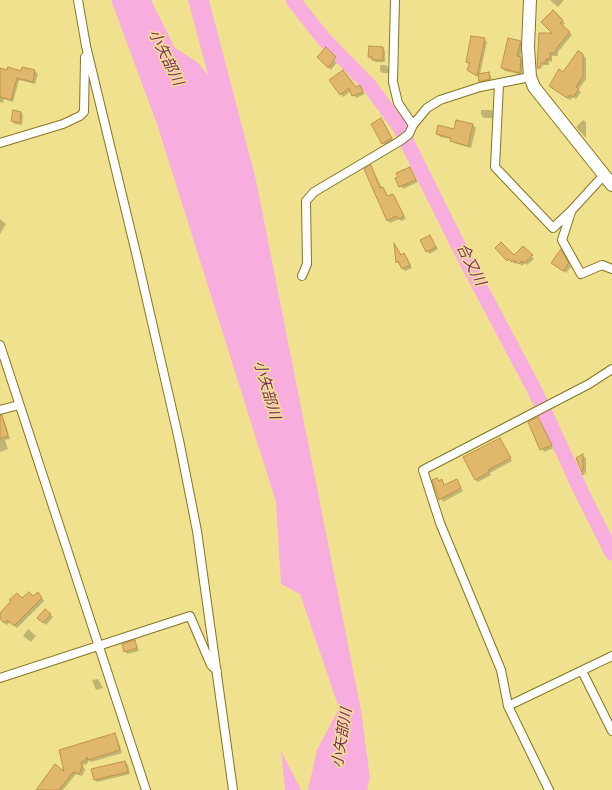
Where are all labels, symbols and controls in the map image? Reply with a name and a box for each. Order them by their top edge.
water label: 小矢部川 [144,27,186,89]
water label: 合又川 [452,241,488,289]
water label: 小矢部川 [249,359,283,421]
water label: 小矢部川 [329,707,357,769]

